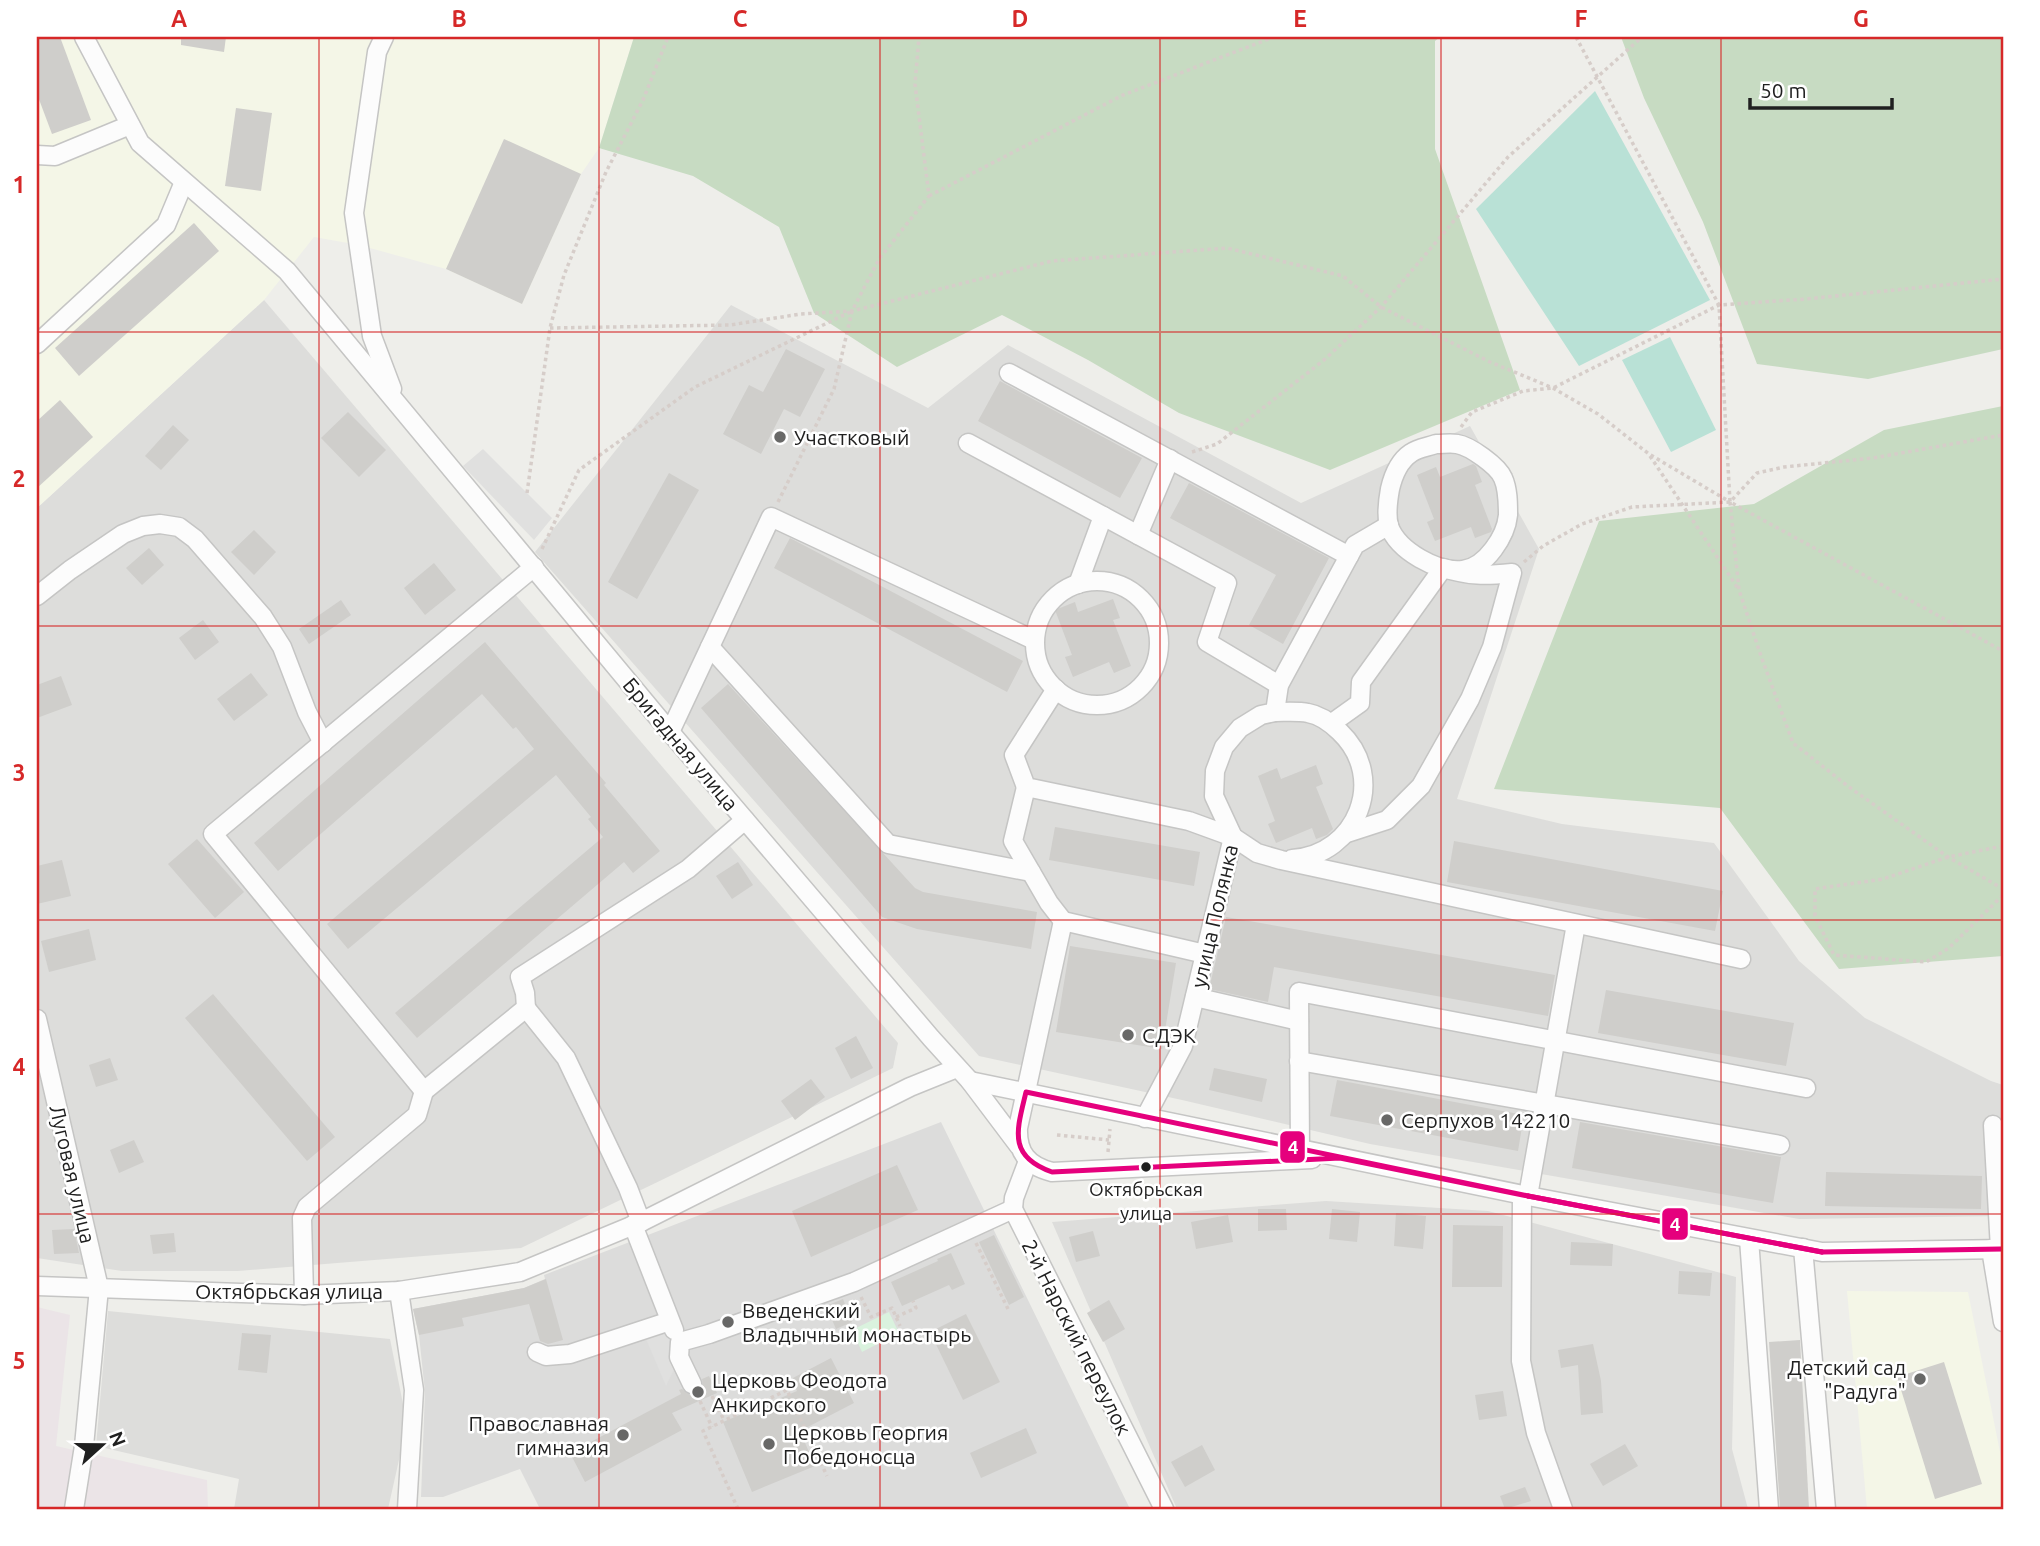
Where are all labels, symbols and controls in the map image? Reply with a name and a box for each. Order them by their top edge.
text: A [171,6,187,31]
text: B [451,6,467,31]
text: C [733,6,748,31]
text: D [1012,6,1028,31]
text: E [1293,6,1307,31]
text: F [1575,6,1588,31]
text: G [1853,6,1869,31]
scale bar [1750,66,1891,110]
text: 50 m [1760,78,1807,102]
text: 1 [13,172,25,197]
place label: Участковый [794,425,909,449]
marker: Участковый [772,429,788,445]
text: 2 [13,466,25,491]
street label: Бригадная улица [619,673,743,815]
text: 3 [13,760,25,785]
street label: улица Полянка [1186,842,1242,990]
place label: СДЭК [1142,1023,1196,1047]
marker: СДЭК [1120,1027,1136,1043]
text: 4 [13,1054,26,1079]
street label: Луговая улица [45,1102,101,1246]
place label: Серпухов 142210 [1401,1108,1570,1132]
marker: Серпухов 142210 [1379,1112,1395,1128]
line badge: 4 [1279,1130,1306,1164]
text: 4 [1288,1136,1299,1158]
marker: Октябрьская улица [1139,1160,1153,1174]
place label: Октябрьская улица [1089,1178,1203,1224]
line badge: 4 [1661,1207,1689,1241]
text: 4 [1670,1213,1681,1235]
street label: 2-й Нарский переулок [1017,1235,1137,1439]
street label: Октябрьская улица [195,1279,383,1303]
place label: Введенский Владычный монастырь [742,1298,971,1346]
marker: Введенский Владычный монастырь [720,1314,736,1330]
text: 5 [13,1348,25,1373]
place label: Детский сад "Радуга" [1787,1355,1906,1403]
place label: Церковь Феодота Анкирского [712,1368,887,1416]
marker: Детский сад "Радуга" [1912,1371,1928,1387]
marker: Церковь Феодота Анкирского [690,1384,706,1400]
north arrow [66,1410,136,1480]
place label: Православная гимназия [468,1411,609,1459]
place label: Церковь Георгия Победоносца [783,1420,948,1468]
marker: Православная гимназия [615,1427,631,1443]
text: N [105,1428,131,1449]
marker: Церковь Георгия Победоносца [761,1436,777,1452]

